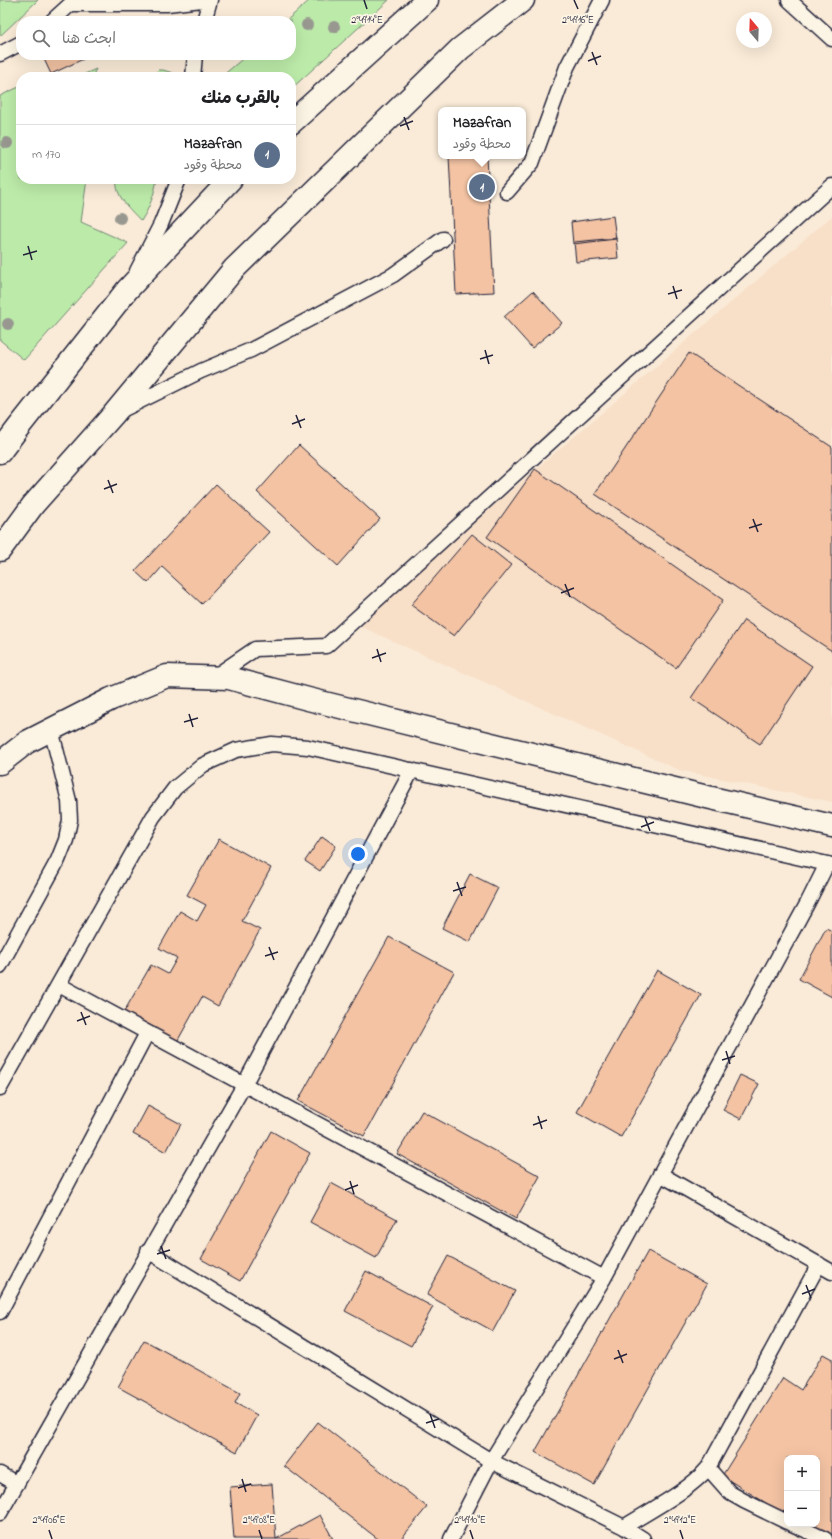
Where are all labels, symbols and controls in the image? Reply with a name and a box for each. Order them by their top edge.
north arrow [736,12,772,48]
text: 2°49'14"E [351,13,383,28]
text: 2°49'16"E [562,13,594,28]
search box [16,16,296,60]
icon: search [30,27,52,49]
text: ابحث هنا [62,28,116,50]
text: بالقرب منك [201,86,280,111]
popup [438,107,526,159]
text: Mazafran [453,112,511,134]
text: Mazafran [184,133,242,155]
text: محطة وقود [453,135,511,154]
text: 170 m [32,145,60,164]
text: 1 [265,145,269,164]
text: محطة وقود [184,156,242,175]
pin: 1 [469,172,495,202]
your location [348,844,368,864]
map controls [784,1455,820,1527]
button: + [784,1455,820,1491]
button: − [784,1491,820,1527]
text: 2°49'06"E [33,1513,65,1528]
text: 2°49'08"E [243,1513,275,1528]
text: 2°49'10"E [454,1513,486,1528]
text: 2°49'12"E [664,1513,696,1528]

